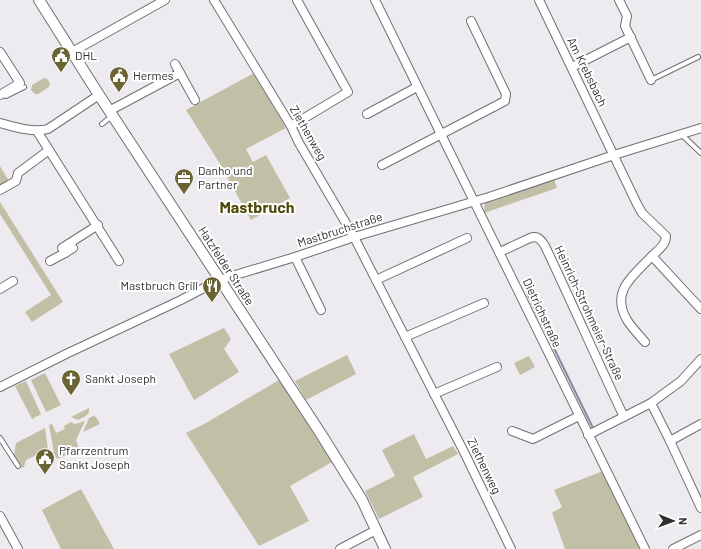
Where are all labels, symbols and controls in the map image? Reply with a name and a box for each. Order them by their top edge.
street label: Am Krebsbach [565,35,611,109]
public building icon: DHL [50,45,72,73]
place label: DHL [75,48,97,62]
public building icon: Hermes [108,65,130,93]
place label: Hermes [133,68,174,82]
street label: Ziethenweg [288,103,330,162]
place label: Danho und Partner [198,163,253,191]
office icon: Danho und Partner [173,167,195,195]
district label: Mastbruch [219,197,295,216]
street label: Mastbruchstraße [295,209,384,249]
street label: Hatzfelder Straße [196,223,258,307]
street label: Heinrich-Strohmeier-Straße [553,243,627,382]
restaurant icon: Mastbruch Grill [201,275,223,303]
street label: Dietrichstraße [521,276,565,350]
place label: Mastbruch Grill [120,278,198,292]
church icon: Sankt Joseph [60,368,82,396]
place label: Sankt Joseph [85,371,156,385]
street label: Ziethenweg [465,435,505,496]
place label: Pfarrzentrum Sankt Joseph [59,443,130,471]
public building icon: Pfarrzentrum Sankt Joseph [34,447,56,475]
north arrow [653,501,693,541]
text: N [677,517,690,525]

